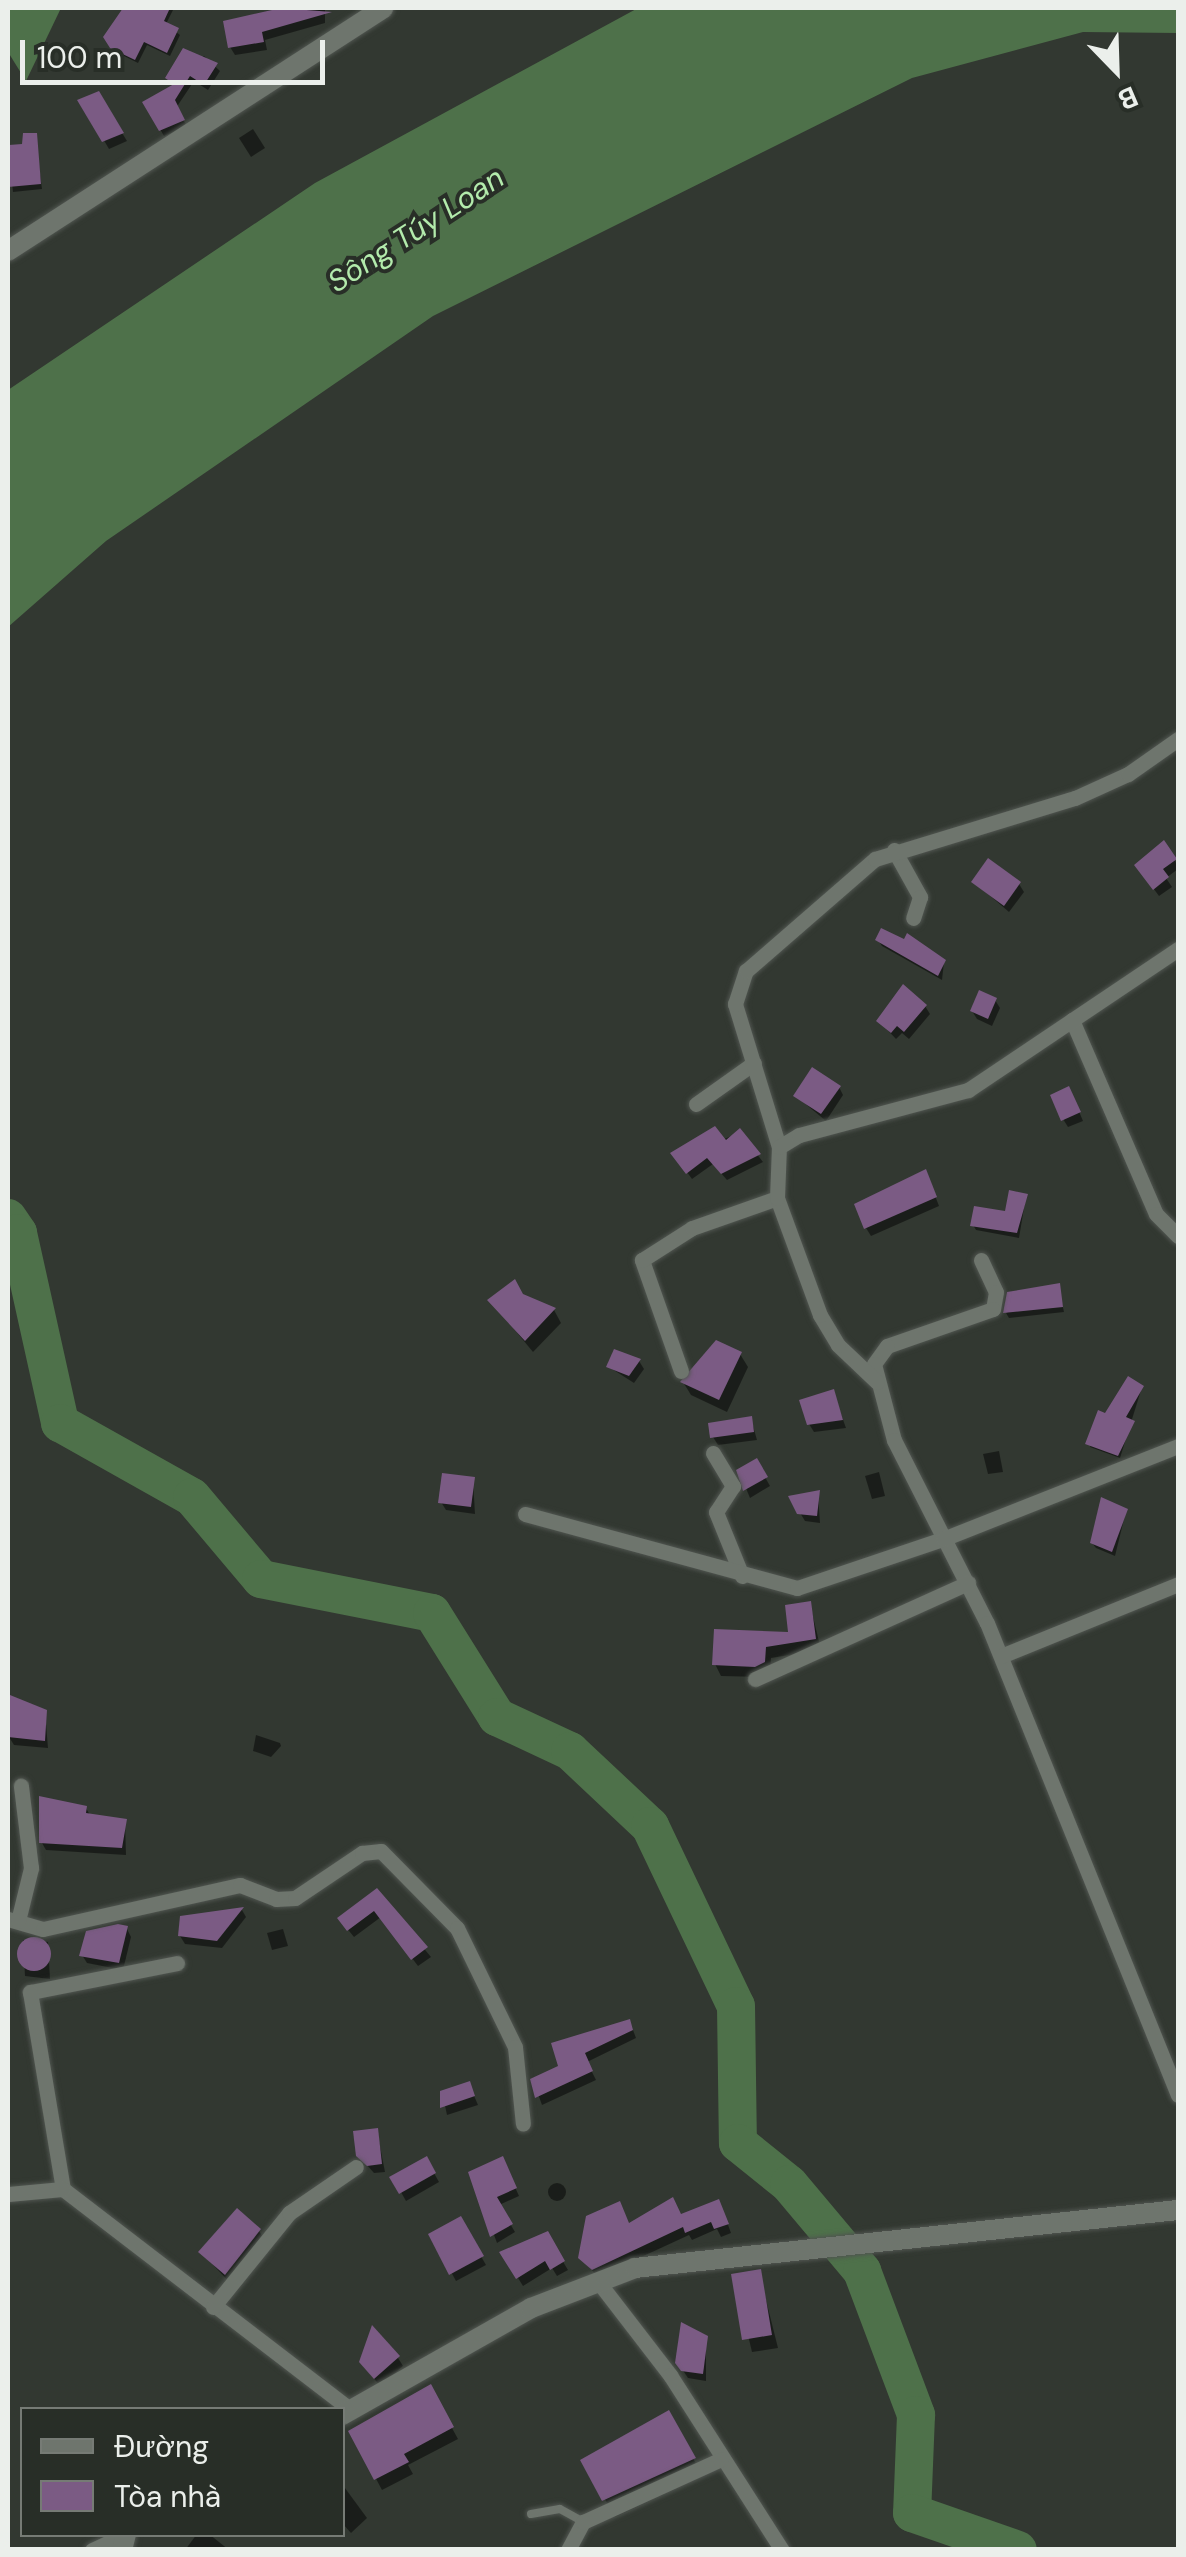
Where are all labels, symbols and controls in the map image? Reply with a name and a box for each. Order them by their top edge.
scale bar [25,20,330,82]
north arrow [1066,20,1166,120]
text: 100 m [37,38,122,77]
text: B [1112,78,1143,119]
water label: Sông Túy Loan [321,160,511,300]
legend [20,2407,345,2537]
text: Đường [114,2427,209,2466]
text: Tòa nhà [114,2477,221,2516]

